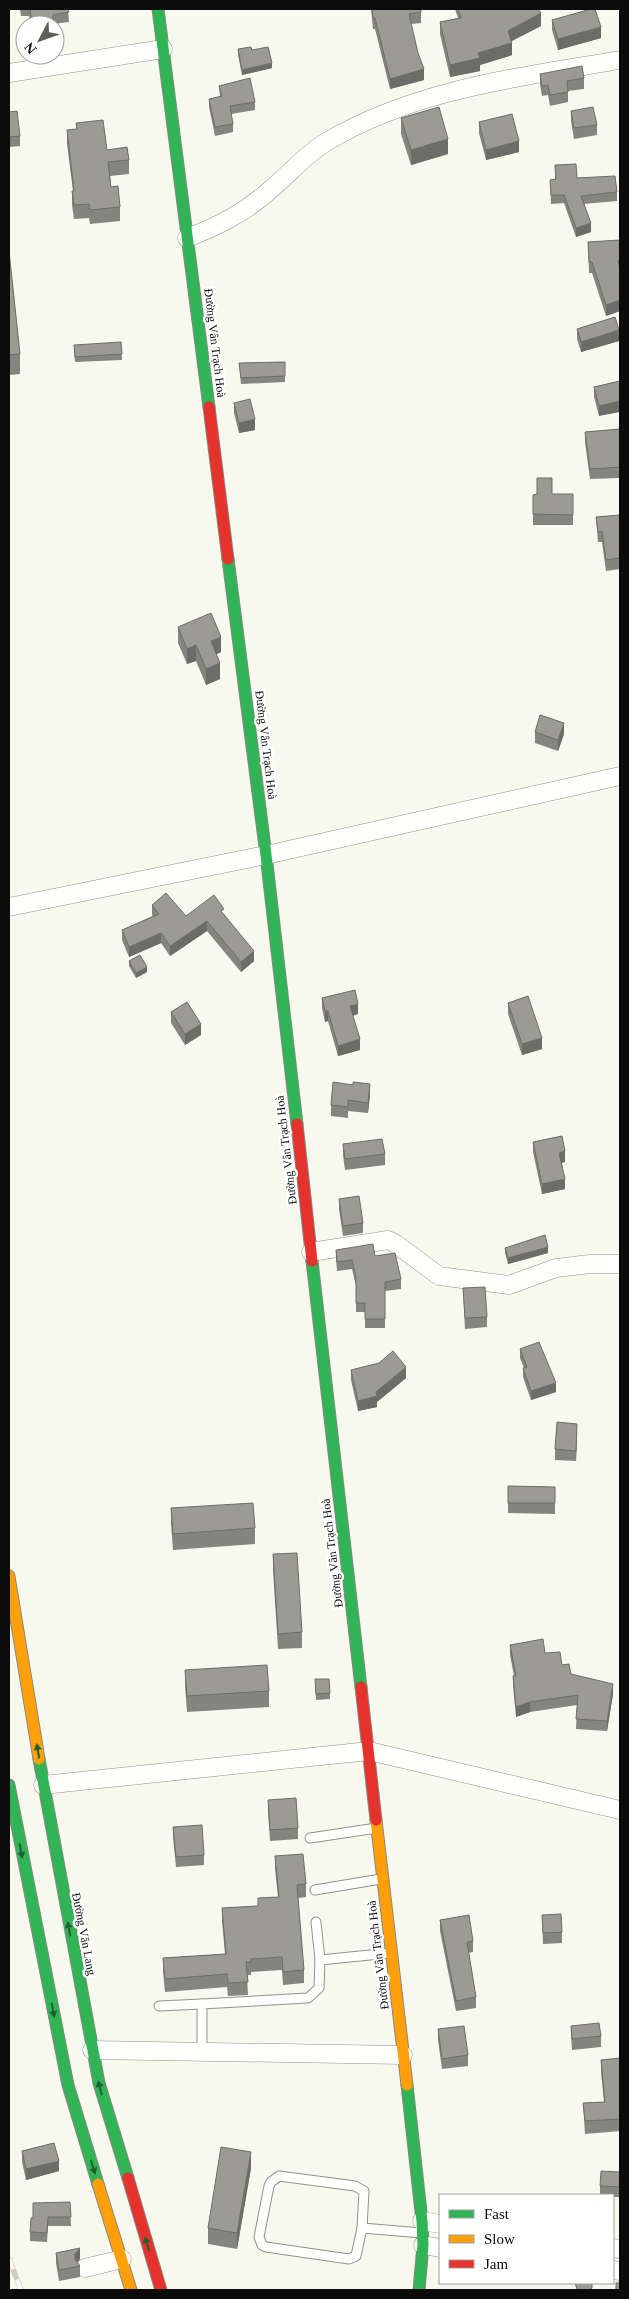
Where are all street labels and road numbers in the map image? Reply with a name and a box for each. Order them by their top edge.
street label: Đường Vân Trạch Hoà [201,288,229,399]
street label: Đường Vân Trạch Hoà [252,690,280,801]
street label: Đường Vân Trạch Hoà [272,1094,300,1205]
street label: Đường Vân Trạch Hoà [318,1497,346,1608]
street label: Đường Văn Lang [69,1891,99,1977]
street label: Đường Vân Trạch Hoà [364,1899,392,2010]

